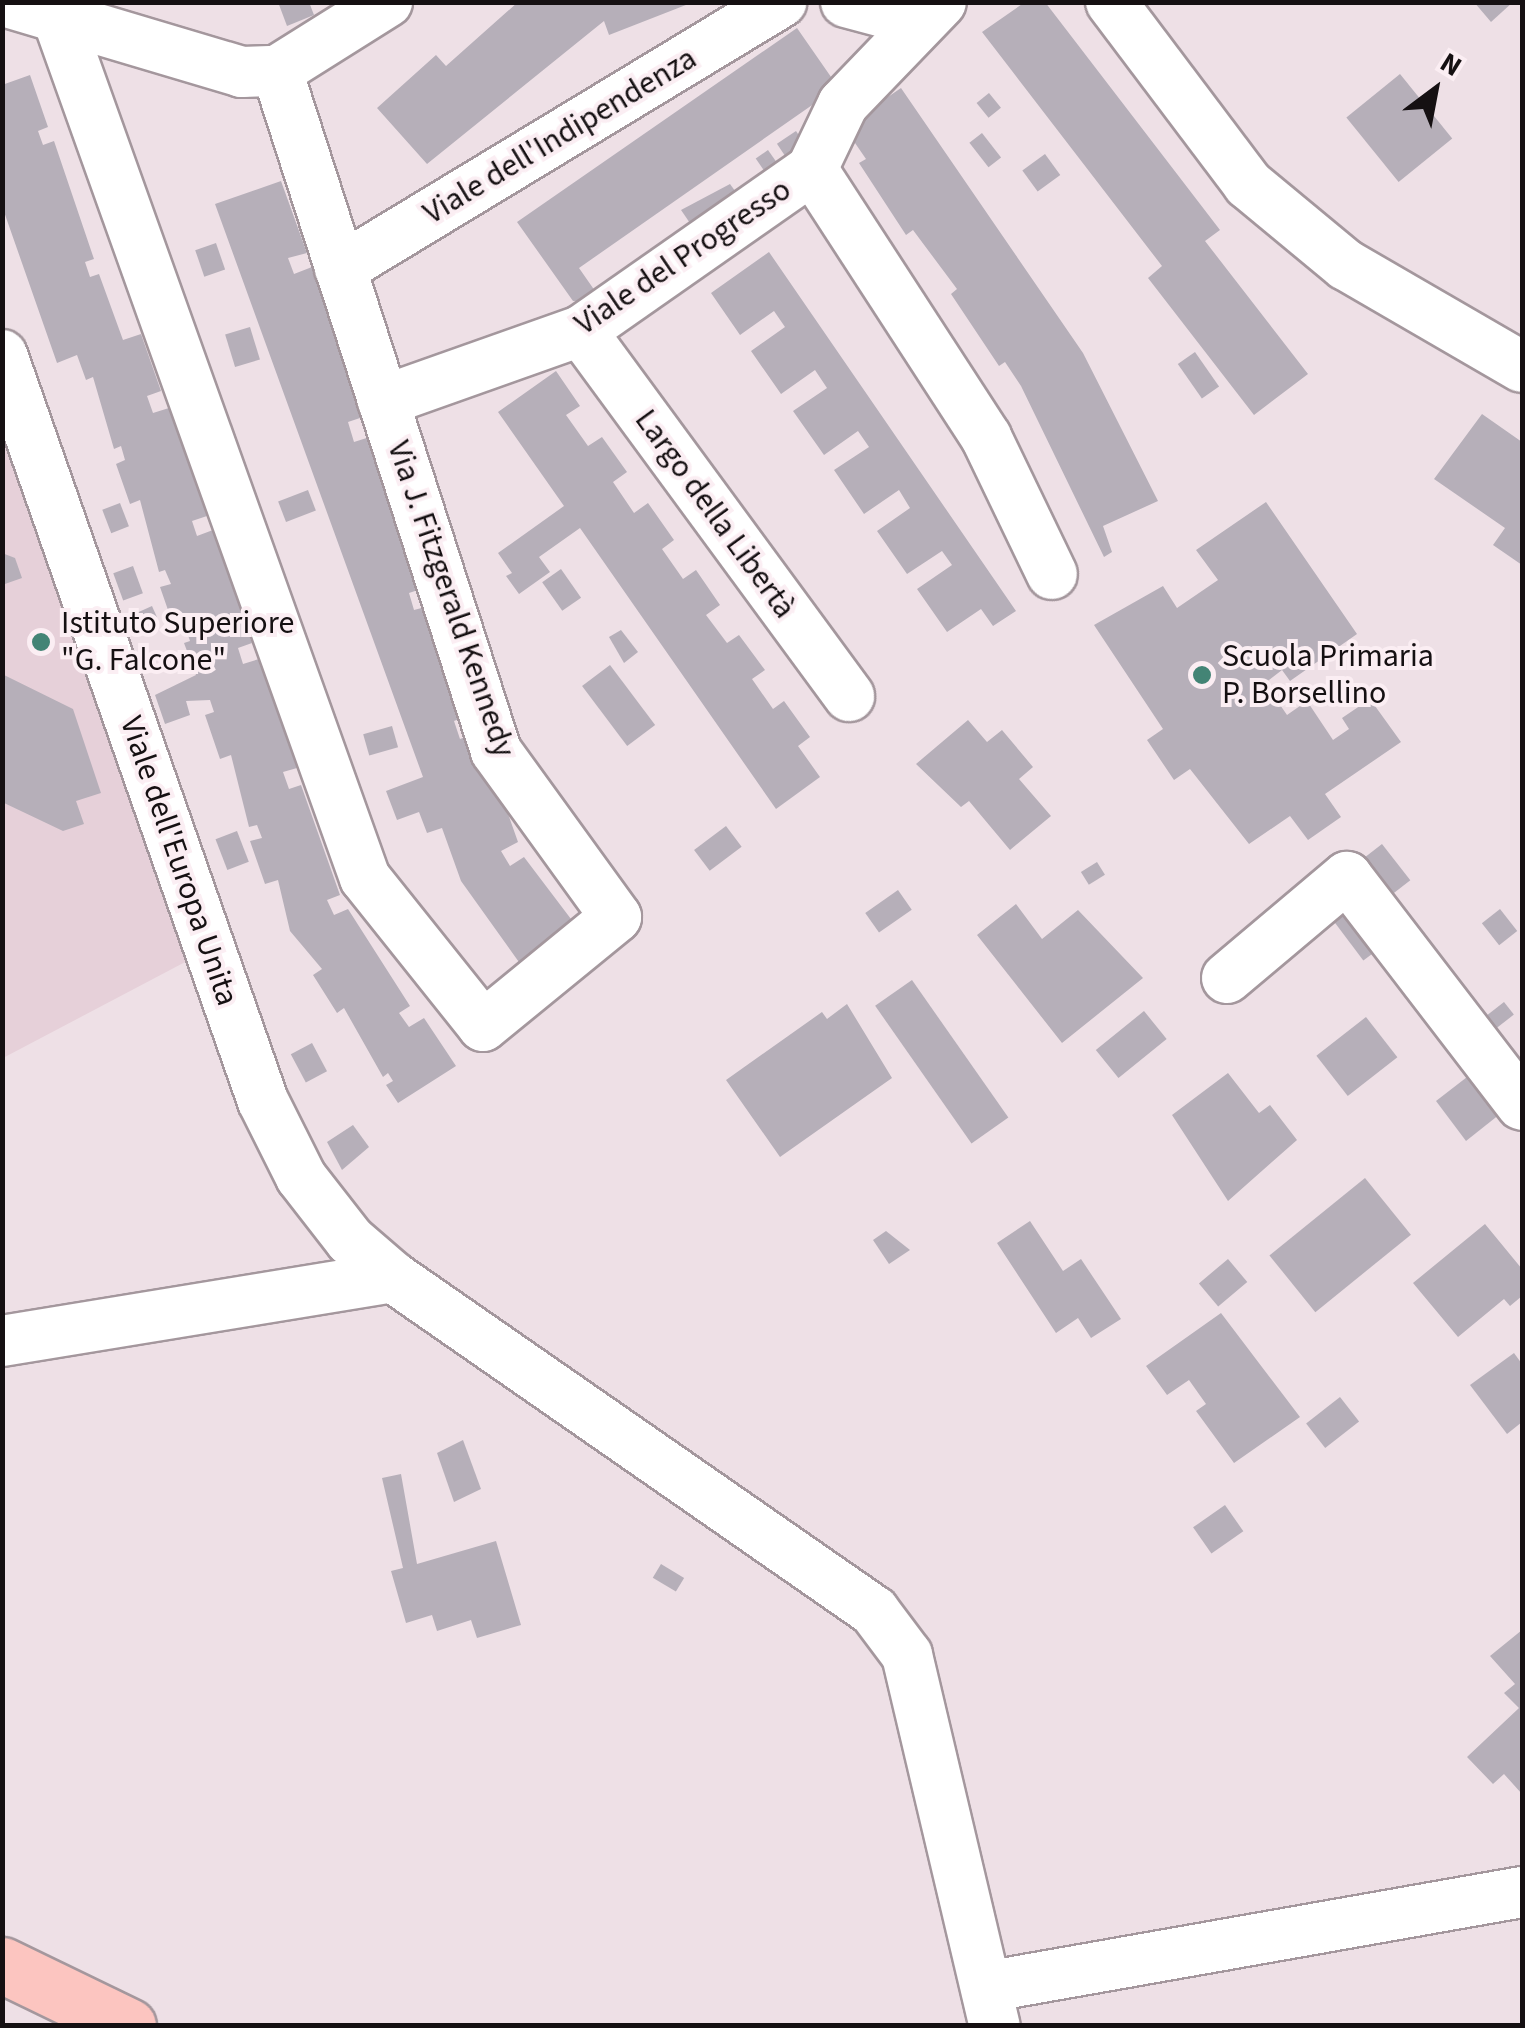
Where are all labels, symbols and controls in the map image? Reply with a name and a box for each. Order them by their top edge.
street label: Viale dell'Indipendenza [417,39,703,233]
north arrow [1385,40,1485,140]
text: N [1432,43,1469,86]
street label: Viale del Progresso [568,171,798,343]
street label: Largo della Libertà [626,402,804,626]
street label: Via J. Fitzgerald Kennedy [379,436,523,762]
place label: Istituto Superiore "G. Falcone" [61,605,294,680]
marker: Istituto Superiore "G. Falcone" [30,631,52,653]
place label: Scuola Primaria P. Borsellino [1222,638,1434,713]
marker: Scuola Primaria P. Borsellino [1191,664,1213,686]
street label: Viale dell'Europa Unita [111,711,247,1011]

